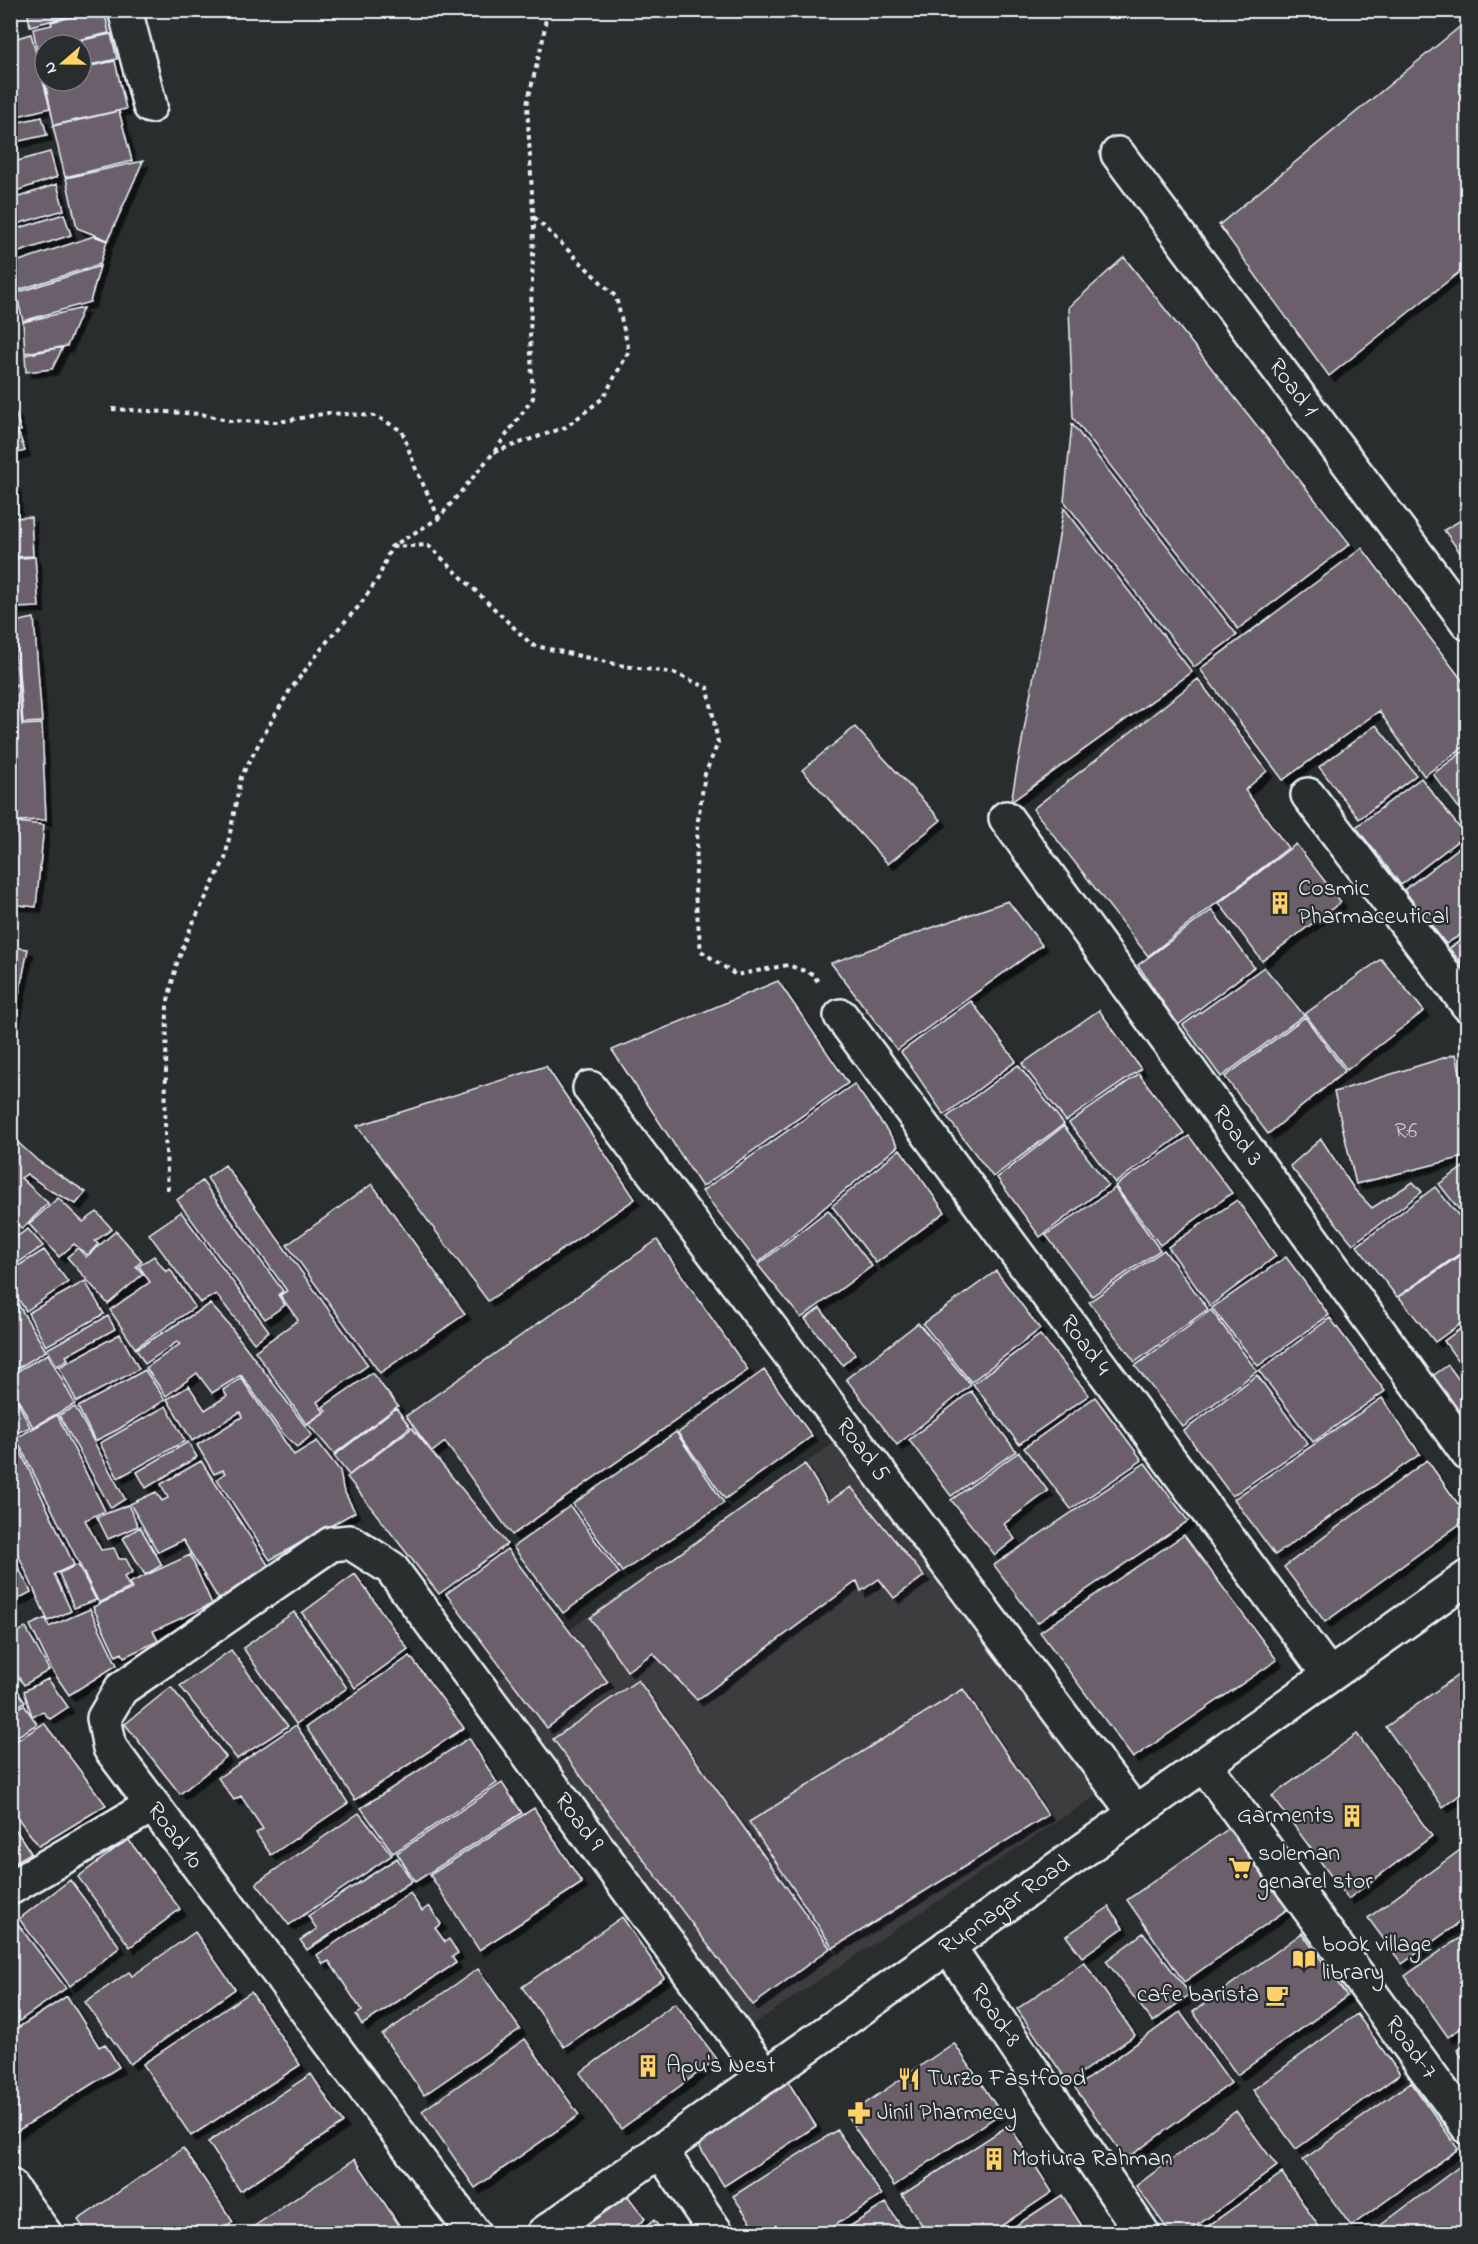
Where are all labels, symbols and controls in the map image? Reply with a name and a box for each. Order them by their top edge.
north arrow [33,33,93,93]
text: N [38,58,64,77]
street label: Road 1 [1259,351,1327,425]
place label: Cosmic Pharmaceutical [1298,872,1449,935]
building icon: Cosmic Pharmaceutical [1267,890,1293,916]
street label: Road 3 [1203,1098,1271,1174]
house number: R:6 [1395,1117,1417,1147]
street label: Road 4 [1051,1308,1119,1383]
street label: Road 5 [827,1411,898,1490]
street label: Road 9 [545,1785,612,1859]
street label: Road 10 [137,1795,211,1877]
place label: Garments [1237,1799,1334,1834]
building icon: Garments [1339,1803,1365,1829]
place label: soleman genarel stor [1257,1837,1373,1900]
street label: Rupnagar Road [932,1846,1079,1965]
supermarket icon: soleman genarel stor [1227,1855,1253,1881]
place label: book village library [1322,1928,1432,1992]
library icon: book village library [1291,1946,1317,1972]
street label: Road-8 [961,1977,1029,2054]
place label: cafe barista [1137,1978,1259,2013]
cafe icon: cafe barista [1264,1982,1290,2008]
street label: Road-7 [1375,2009,1446,2087]
place label: Apu's Nest [666,2049,775,2084]
building icon: Apu's Nest [635,2053,661,2079]
place label: Turzo Fastfood [927,2062,1086,2097]
restaurant icon: Turzo Fastfood [896,2066,922,2092]
place label: Jinil Pharmecy [877,2096,1017,2132]
pharmacy icon: Jinil Pharmecy [846,2100,872,2126]
place label: Motiura Rahman [1012,2142,1173,2177]
building icon: Motiura Rahman [981,2146,1007,2172]

